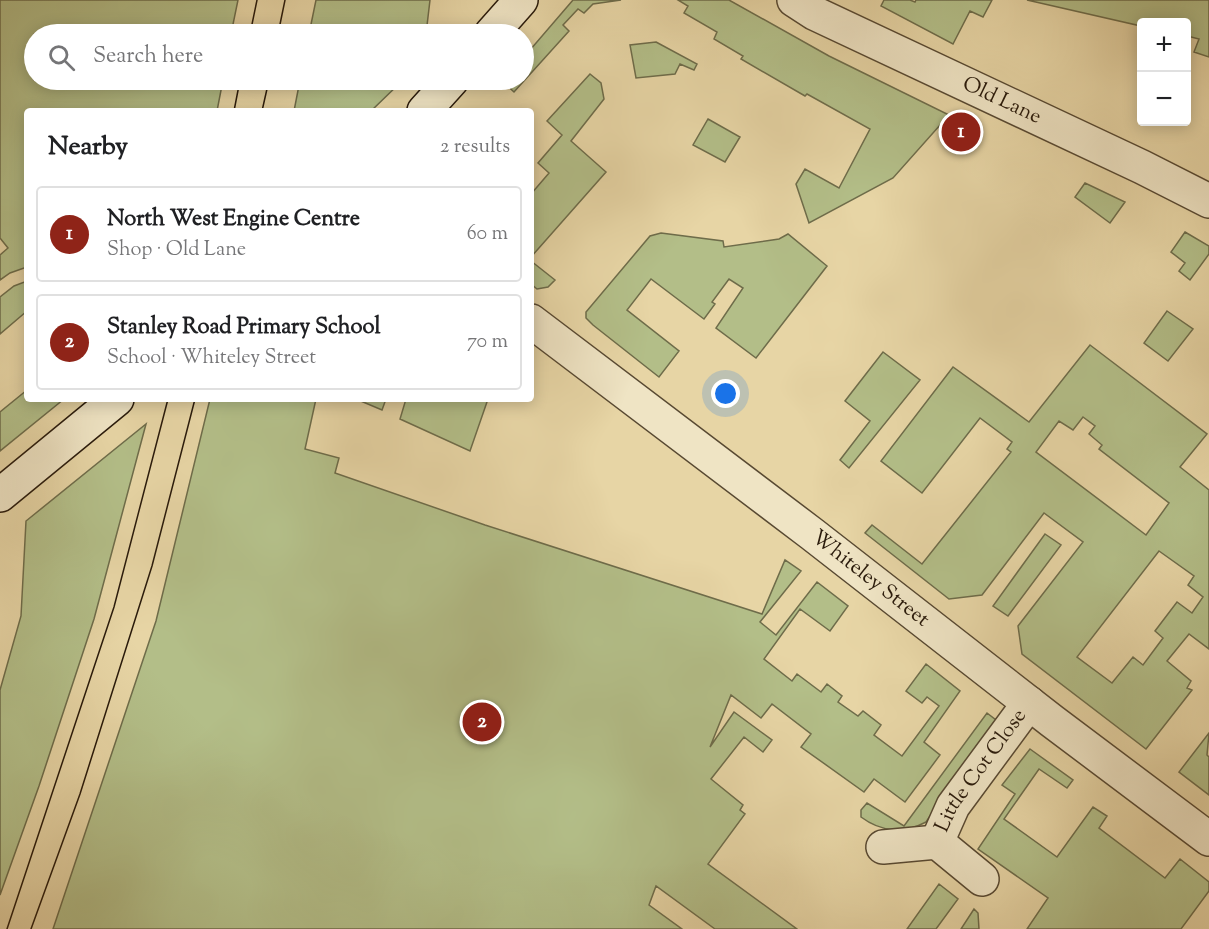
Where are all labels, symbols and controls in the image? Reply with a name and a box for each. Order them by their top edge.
map controls [1137,18,1191,126]
button: + [1137,18,1191,72]
search box [24,24,534,90]
icon: search [45,41,78,74]
text: Search here [93,41,203,73]
street label: Old Lane [957,70,1046,133]
button: − [1137,72,1191,126]
pin: 1 [942,110,980,154]
text: Nearby [48,129,128,166]
text: 2 results [440,133,510,162]
text: North West Engine Centre [107,204,360,236]
text: 1 [66,220,73,249]
text: 60 m [467,220,508,249]
text: Shop · Old Lane [107,236,246,265]
text: Stanley Road Primary School [107,312,381,344]
text: 2 [65,328,74,357]
text: 70 m [467,328,508,357]
text: School · Whiteley Street [107,344,316,373]
your location [711,379,740,408]
street label: Whiteley Street [804,523,935,635]
pin: 2 [462,700,502,744]
street label: Little Cot Close [928,703,1034,837]

